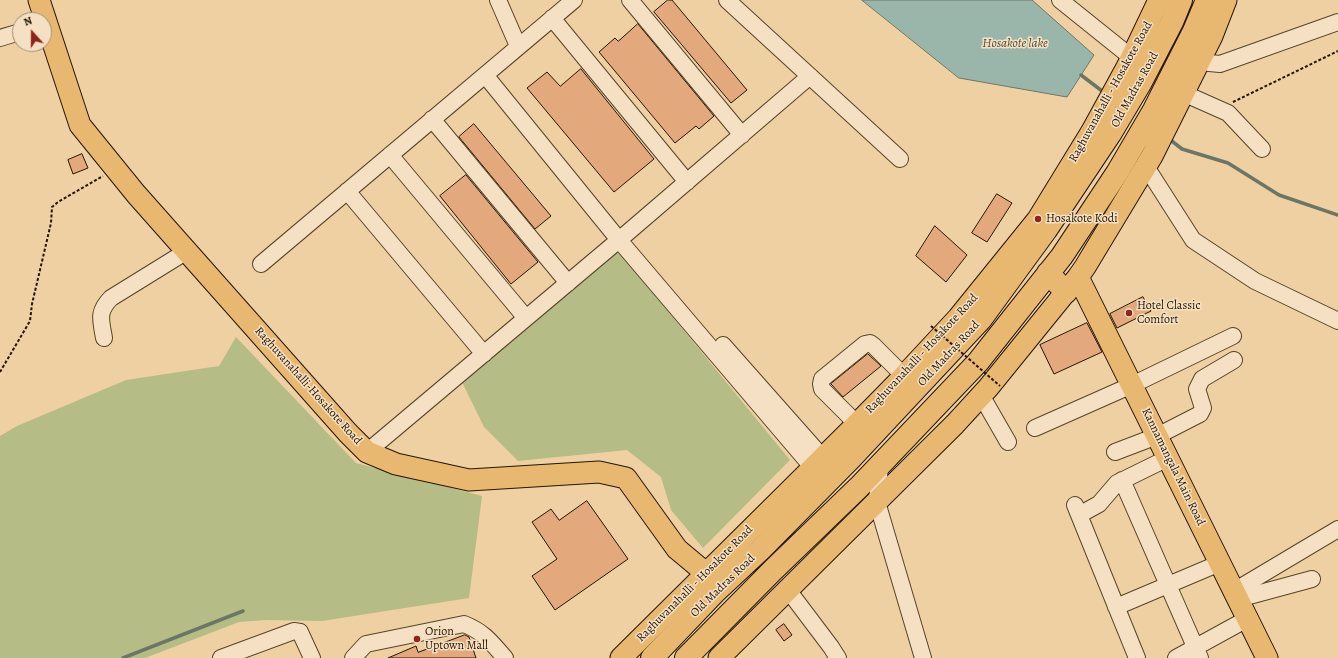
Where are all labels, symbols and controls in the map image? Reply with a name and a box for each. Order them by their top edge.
north arrow [12,12,52,52]
text: N [21,13,34,30]
street label: Raghuvanahalli - Hosakote Road [1066,19,1156,165]
water label: Hosakote lake [982,36,1048,52]
street label: Old Madras Road [1108,50,1162,130]
place label: Hosakote Kodi [1046,212,1118,226]
marker: Hosakote Kodi [1033,214,1043,224]
street label: Raghuvanahalli - Hosakote Road [863,291,981,417]
place label: Hotel Classic Comfort [1137,299,1201,327]
marker: Hotel Classic Comfort [1124,308,1134,318]
street label: Old Madras Road [915,318,983,390]
street label: Raghuvanahalli-Hosakote Road [251,324,365,448]
street label: Kannamangala Main Road [1138,406,1208,528]
street label: Raghuvanahalli - Hosakote Road [634,523,756,645]
street label: Old Madras Road [688,552,758,620]
place label: Orion Uptown Mall [425,625,488,653]
marker: Orion Uptown Mall [412,634,422,644]

